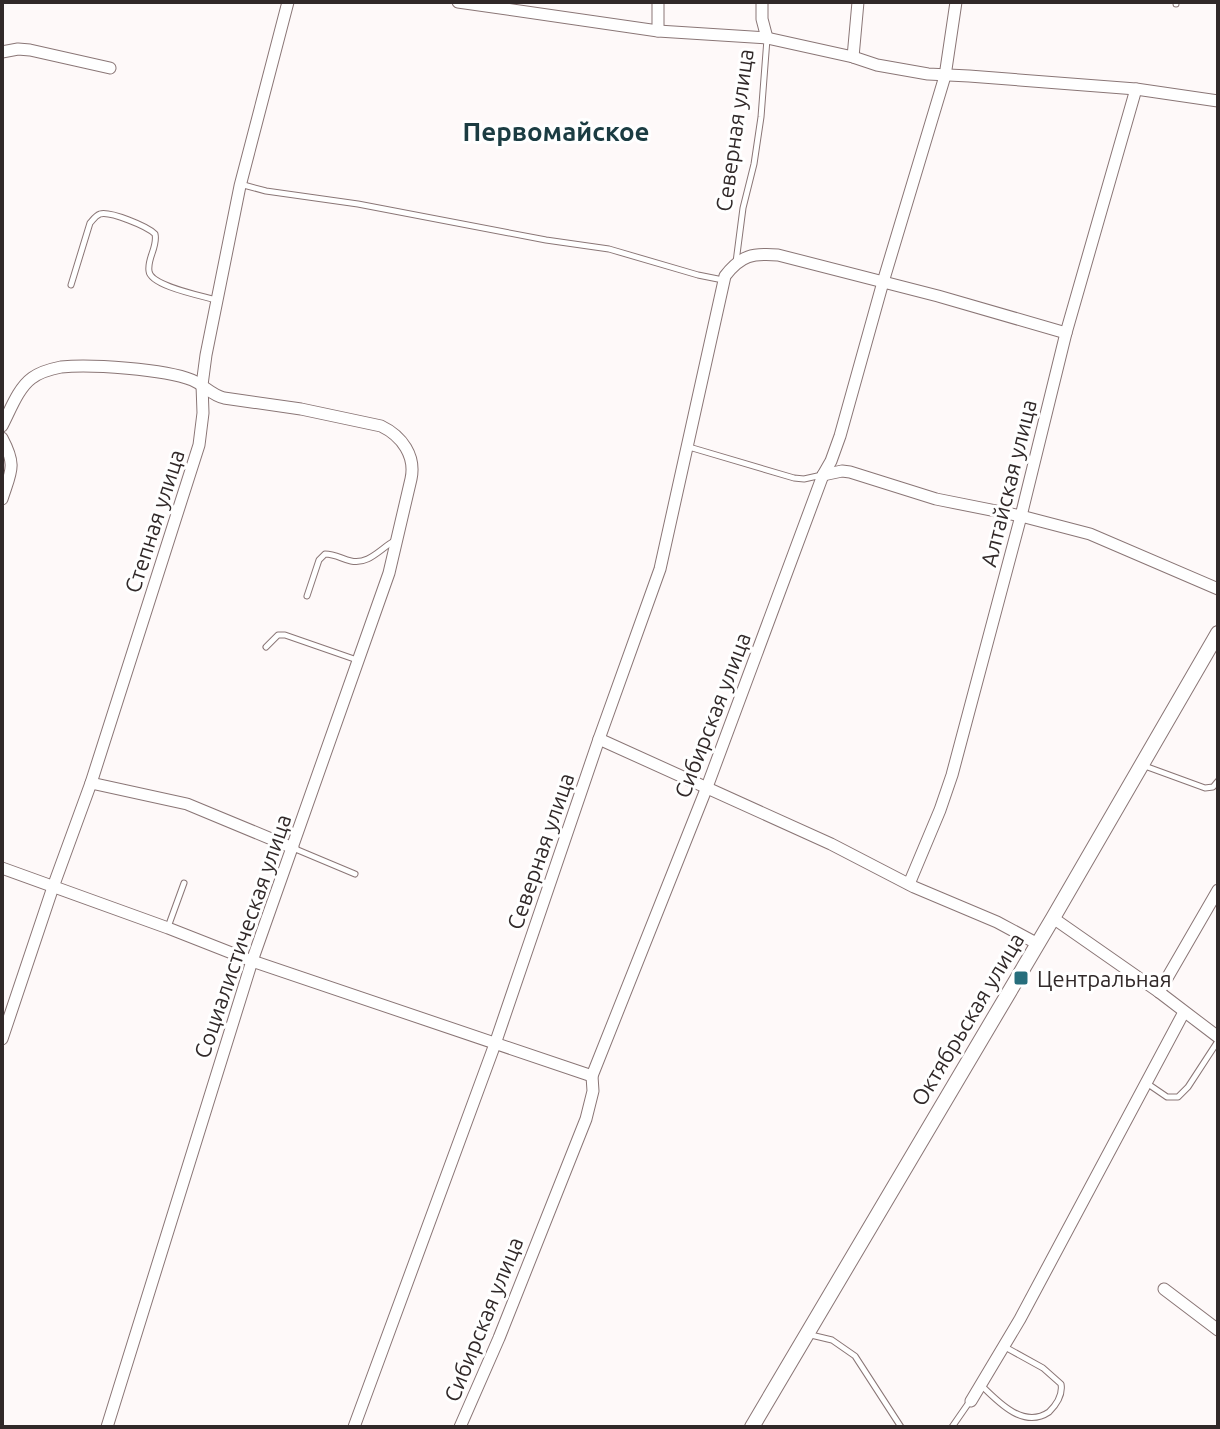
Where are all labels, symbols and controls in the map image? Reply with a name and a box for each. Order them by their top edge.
street label: Северная улица [710,47,758,213]
district label: Первомайское [462,117,650,146]
street label: Алтайская улица [975,397,1041,569]
street label: Степная улица [119,446,189,596]
street label: Сибирская улица [669,629,755,801]
street label: Северная улица [501,769,579,933]
street label: Социалистическая улица [188,811,296,1061]
street label: Октябрьская улица [906,928,1028,1110]
place label: Центральная [1037,966,1172,991]
marker: Центральная [1012,969,1030,987]
street label: Сибирская улица [439,1233,527,1405]

